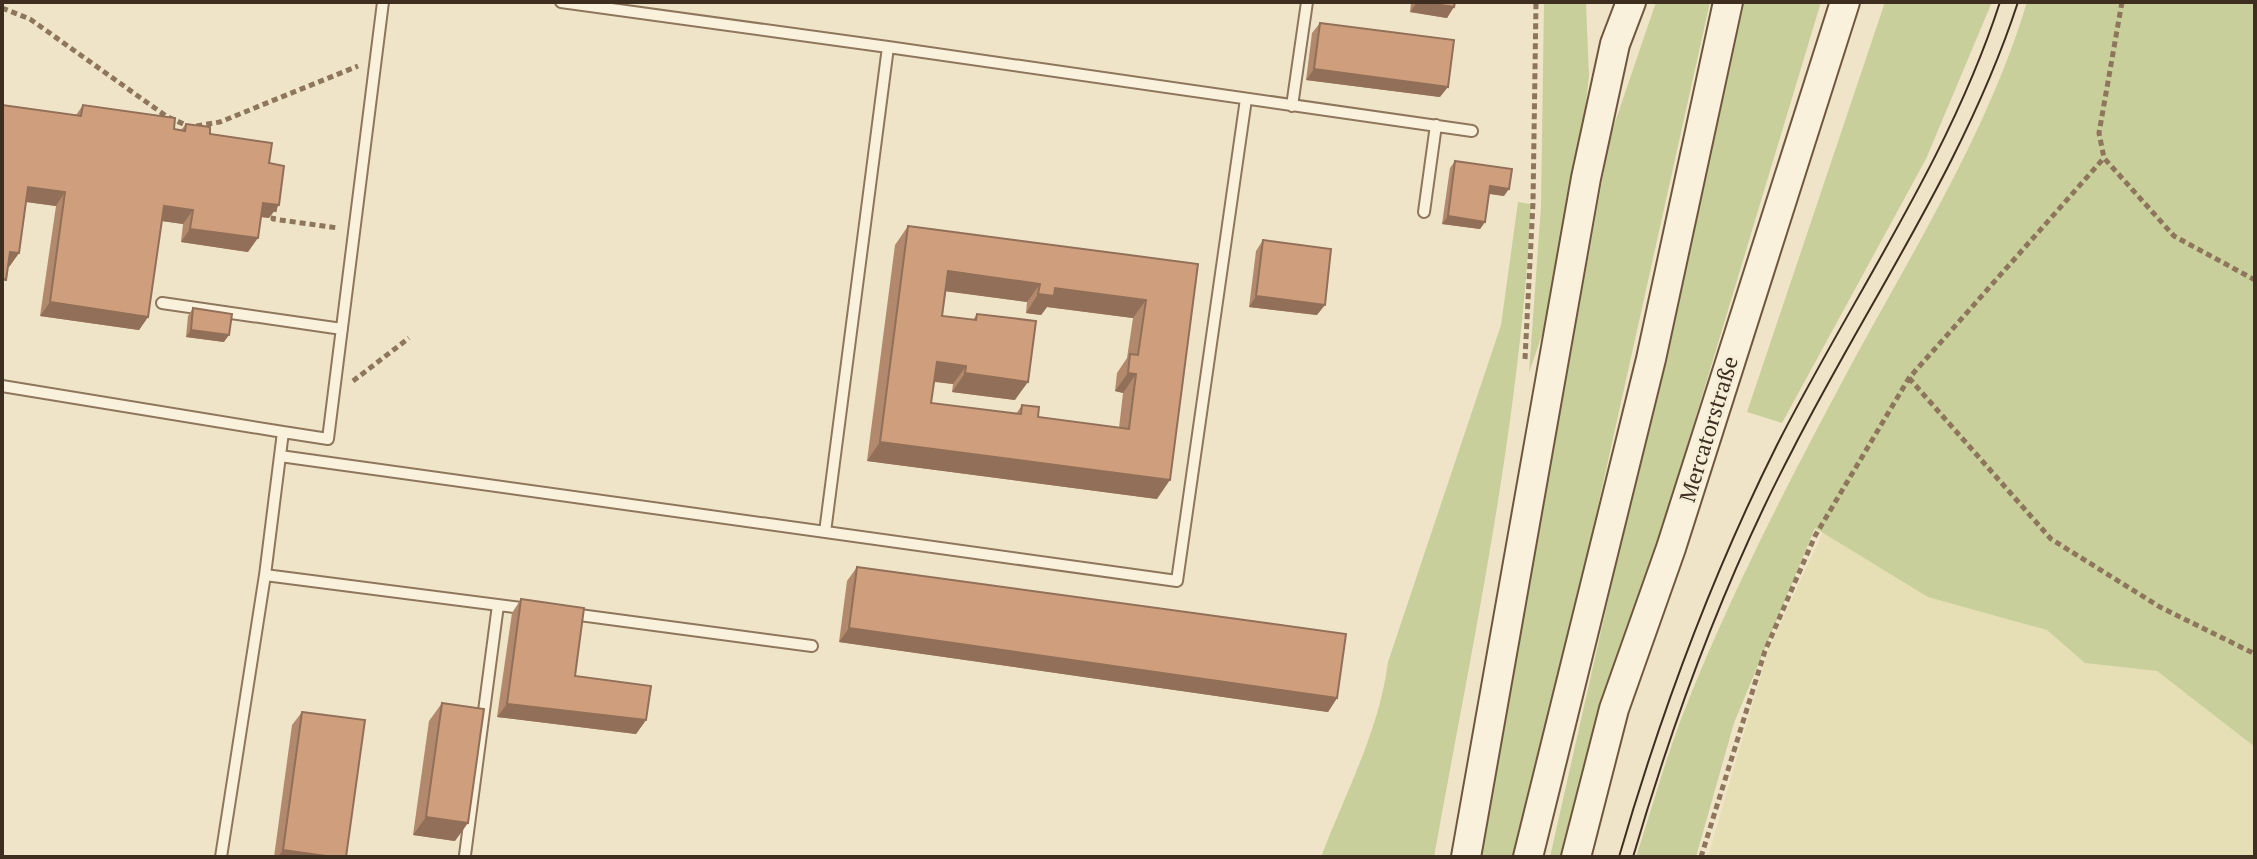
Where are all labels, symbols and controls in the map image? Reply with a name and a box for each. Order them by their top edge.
street label: Mercatorstraße [1672,353,1744,505]

